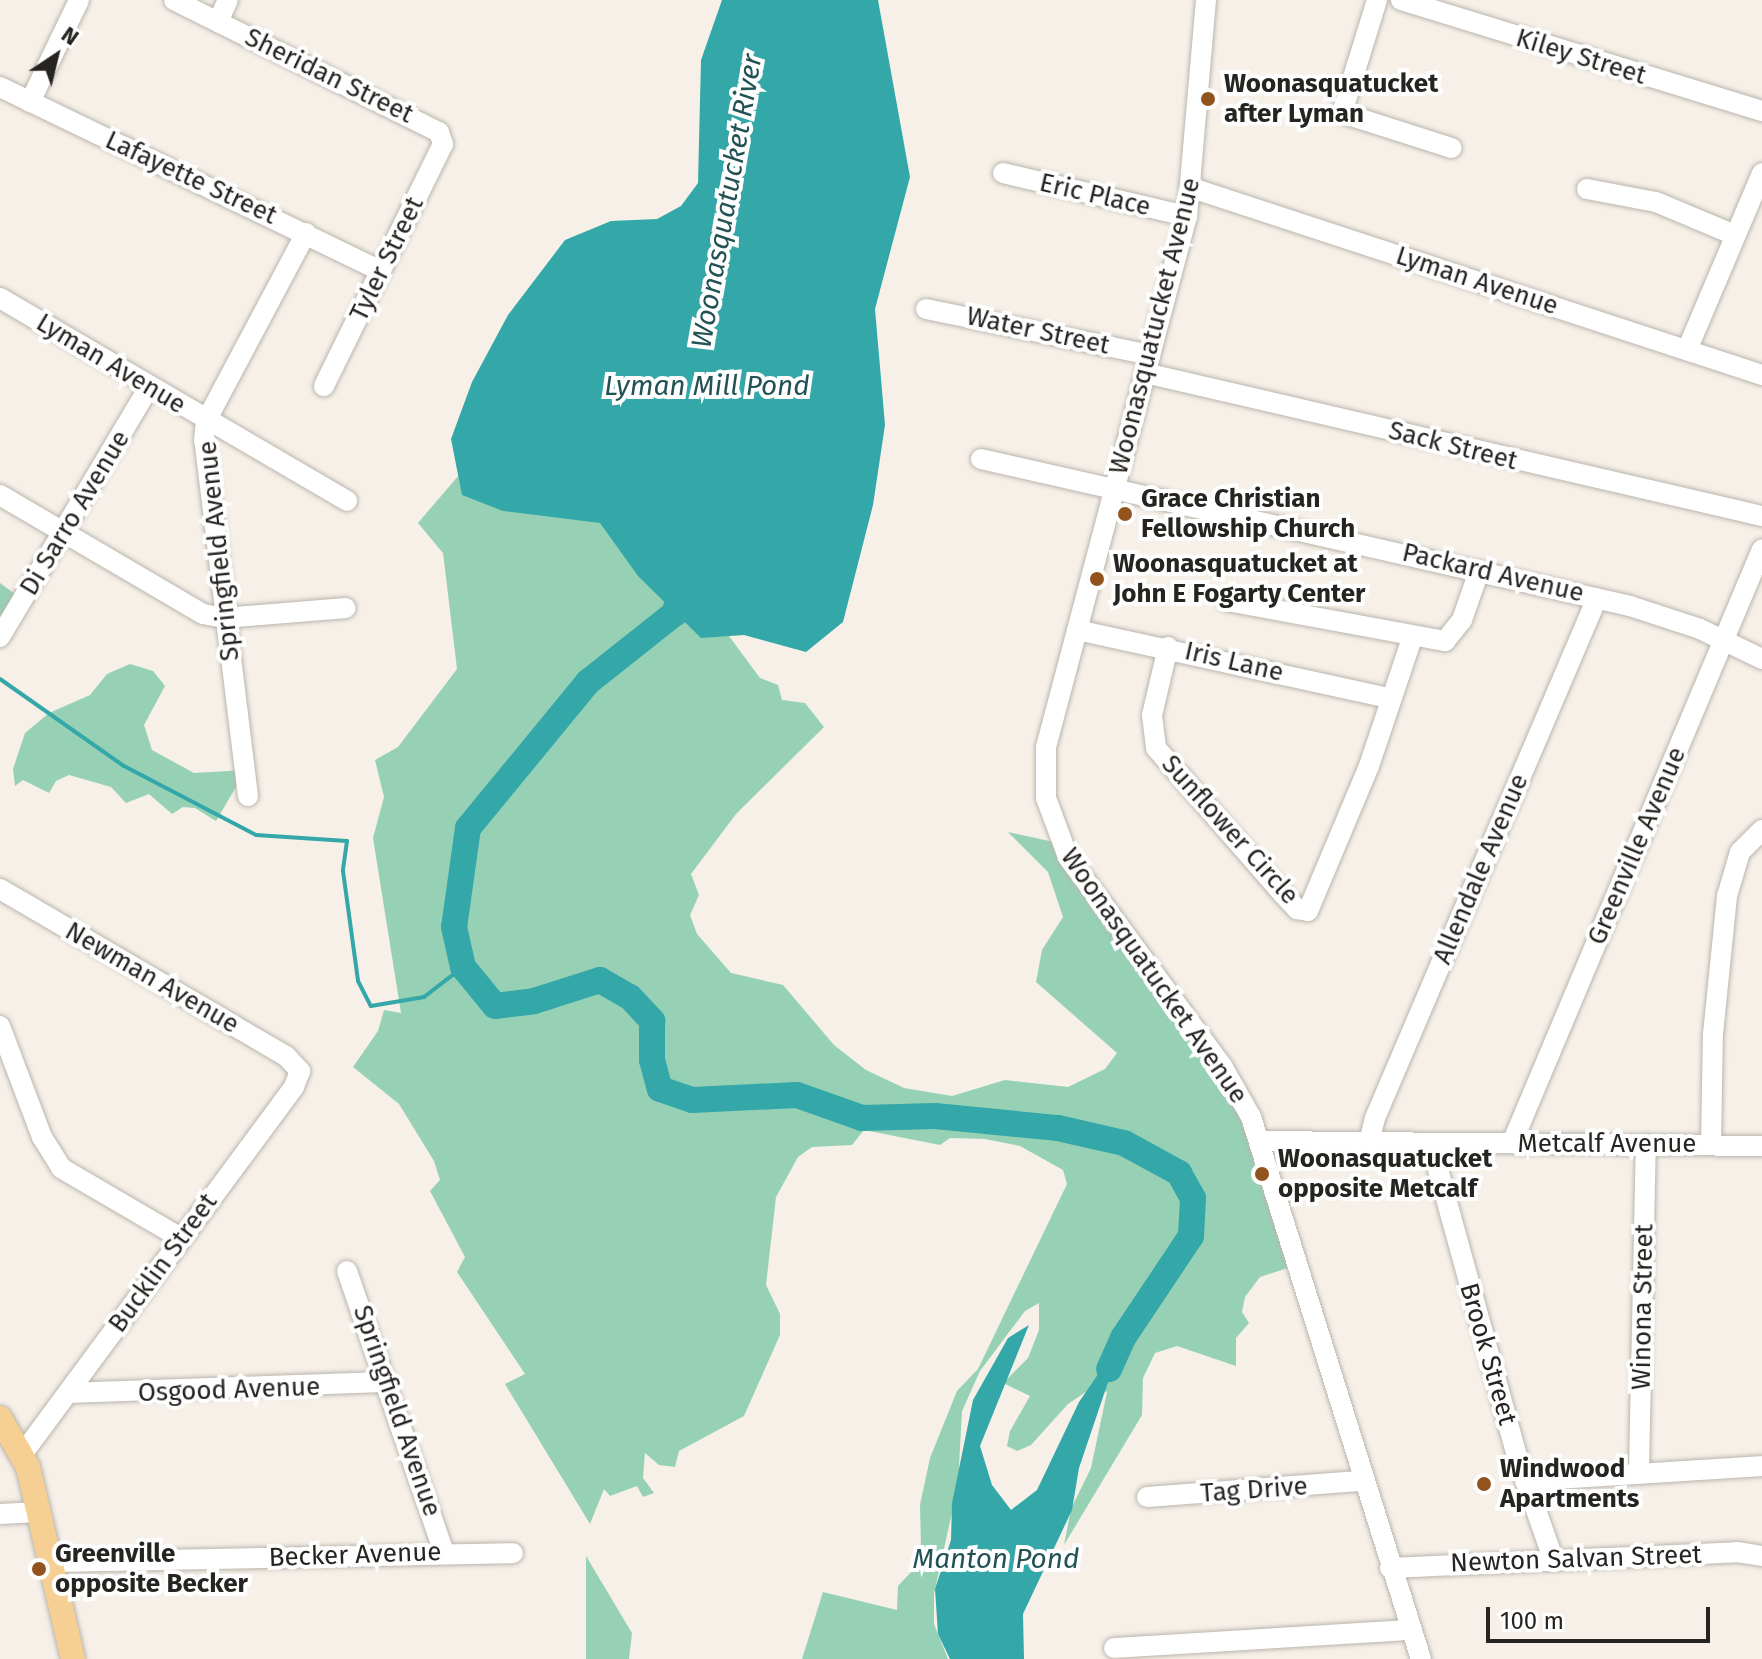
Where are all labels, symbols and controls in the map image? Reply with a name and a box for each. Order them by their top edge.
north arrow [16,16,96,96]
text: N [56,21,84,51]
street label: Sheridan Street [240,22,418,130]
street label: Kiley Street [1512,22,1650,92]
water label: Woonasquatucket River [685,51,769,351]
place label: Woonasquatucket after Lyman [1224,68,1438,130]
marker: Woonasquatucket after Lyman [1199,90,1217,108]
street label: Lafayette Street [100,125,282,231]
street label: Eric Place [1036,167,1154,223]
street label: Woonasquatucket Avenue [1103,175,1207,477]
street label: Tyler Street [344,192,430,326]
street label: Lyman Avenue [1392,240,1562,322]
street label: Water Street [964,301,1112,361]
street label: Lyman Avenue [31,307,191,421]
water label: Lyman Mill Pond [604,369,810,403]
street label: Sack Street [1385,415,1521,477]
street label: Di Sarro Avenue [13,425,137,601]
street label: Springfield Avenue [192,439,246,663]
place label: Grace Christian Fellowship Church [1141,483,1355,544]
marker: Grace Christian Fellowship Church [1116,505,1134,523]
street label: Packard Avenue [1399,537,1587,609]
place label: Woonasquatucket at John E Fogarty Center [1113,548,1365,610]
marker: Woonasquatucket at John E Fogarty Center [1088,570,1106,588]
street label: Iris Lane [1182,636,1286,688]
street label: Greenville Avenue [1581,742,1693,950]
street label: Sunflower Circle [1155,749,1305,911]
street label: Allendale Avenue [1427,769,1535,969]
street label: Woonasquatucket Avenue [1054,842,1254,1110]
street label: Newman Avenue [60,916,244,1040]
street label: Metcalf Avenue [1518,1128,1696,1160]
place label: Woonasquatucket opposite Metcalf [1278,1143,1492,1204]
marker: Woonasquatucket opposite Metcalf [1253,1165,1271,1183]
street label: Bucklin Street [102,1187,224,1339]
street label: Winona Street [1626,1224,1660,1390]
street label: Brook Street [1453,1279,1523,1429]
street label: Springfield Avenue [346,1301,448,1521]
street label: Osgood Avenue [137,1371,321,1409]
place label: Windwood Apartments [1500,1453,1639,1514]
street label: Tag Drive [1199,1471,1309,1509]
marker: Windwood Apartments [1475,1475,1493,1493]
street label: Becker Avenue [268,1536,442,1574]
place label: Greenville opposite Becker [55,1538,248,1600]
street label: Newton Salvan Street [1450,1539,1702,1579]
water label: Manton Pond [913,1542,1079,1576]
marker: Greenville opposite Becker [30,1560,48,1578]
scale bar [1490,1591,1714,1641]
text: 100 m [1500,1607,1564,1635]

